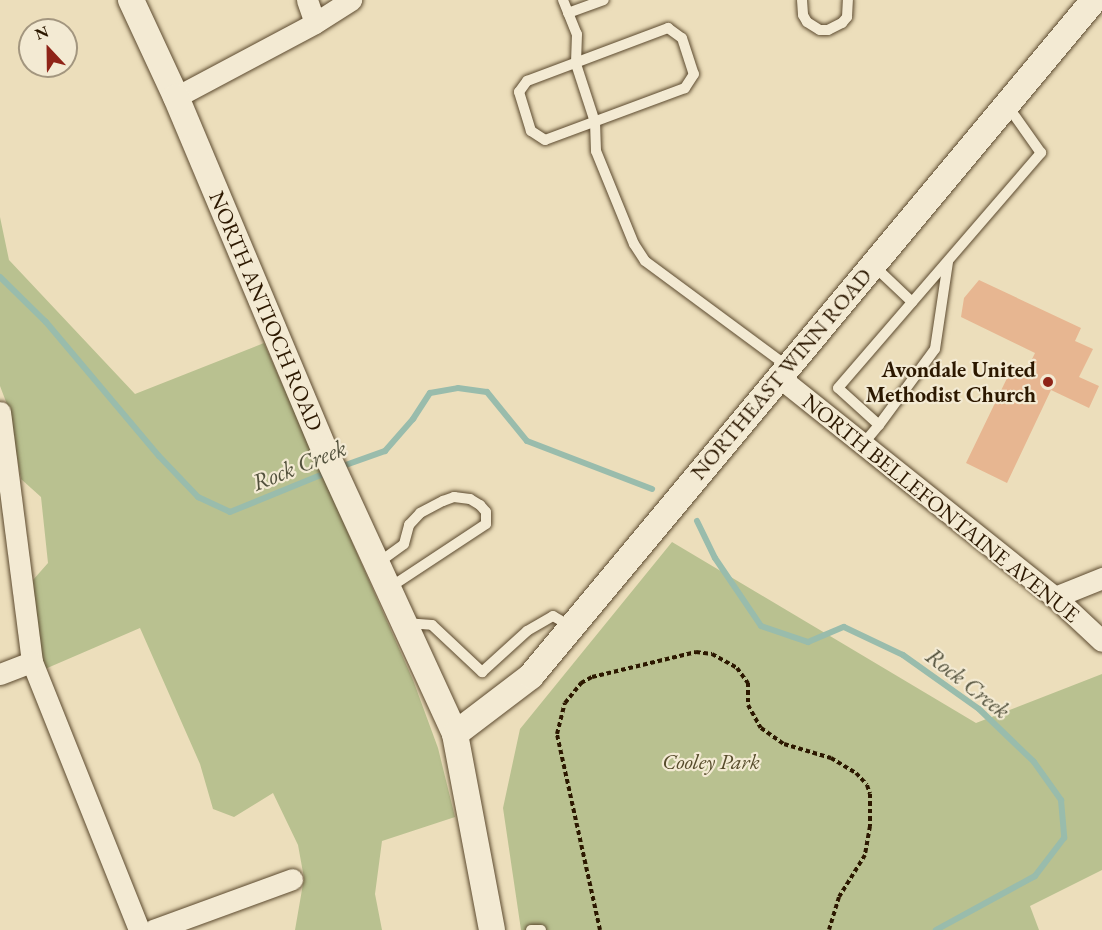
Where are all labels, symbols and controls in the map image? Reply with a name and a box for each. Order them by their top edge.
north arrow [18,18,78,78]
text: N [32,21,52,45]
street label: NORTH ANTIOCH ROAD [203,187,329,435]
street label: NORTHEAST WINN ROAD [685,263,877,485]
place label: Avondale United Methodist Church [865,356,1036,408]
marker: Avondale United Methodist Church [1041,375,1055,389]
street label: NORTH BELLEFONTAINE AVENUE [797,388,1085,628]
water label: Rock Creek [248,433,350,497]
water label: Rock Creek [920,641,1016,725]
park label: Cooley Park [662,749,760,775]

